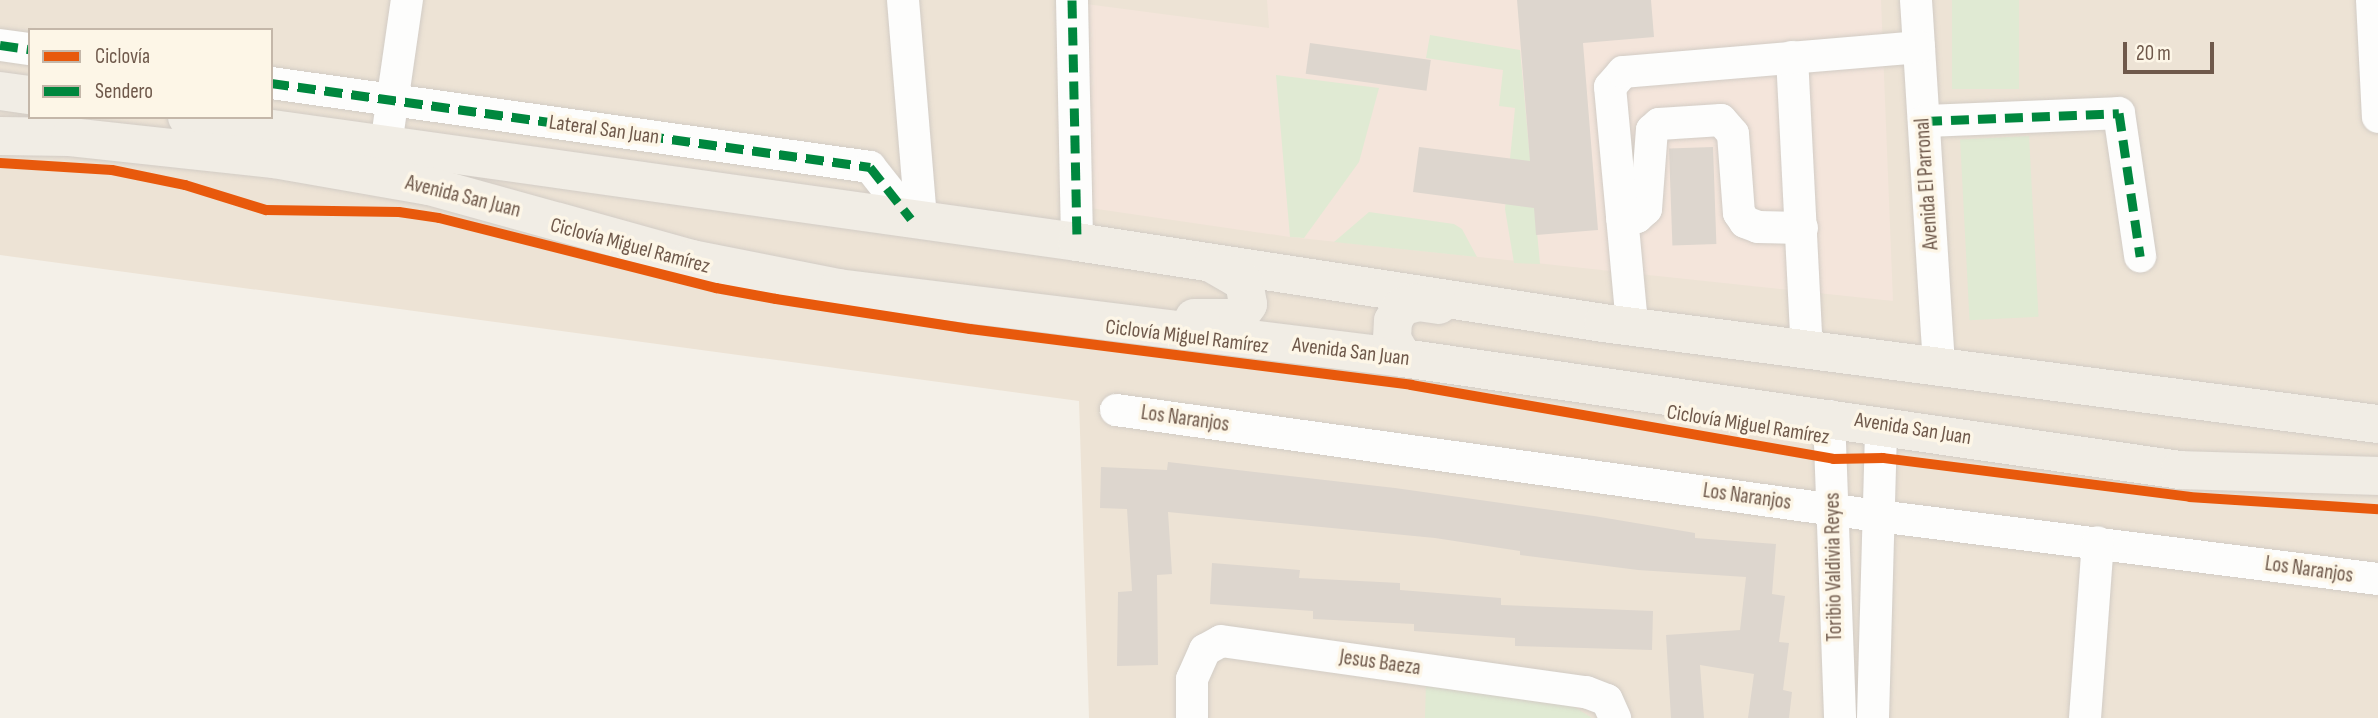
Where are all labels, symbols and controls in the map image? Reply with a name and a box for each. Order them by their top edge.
legend [28,28,273,119]
scale bar [2126,28,2217,72]
text: 20 m [2136,41,2171,66]
text: Ciclovía [95,44,150,69]
text: Sendero [95,79,153,104]
street label: Lateral San Juan [547,110,661,150]
street label: Avenida El Parronal [1910,117,1944,251]
street label: Avenida San Juan [403,171,523,223]
street label: Ciclovía Miguel Ramírez [547,213,713,279]
street label: Ciclovía Miguel Ramírez [1104,314,1270,360]
street label: Avenida San Juan [1291,332,1411,372]
street label: Los Naranjos [1139,400,1231,438]
street label: Ciclovía Miguel Ramírez [1665,400,1831,450]
street label: Avenida San Juan [1853,407,1973,451]
street label: Los Naranjos [1701,478,1793,516]
street label: Toribio Valdivia Reyes [1820,492,1848,642]
street label: Los Naranjos [2263,551,2355,589]
street label: Jesus Baeza [1338,645,1422,681]

